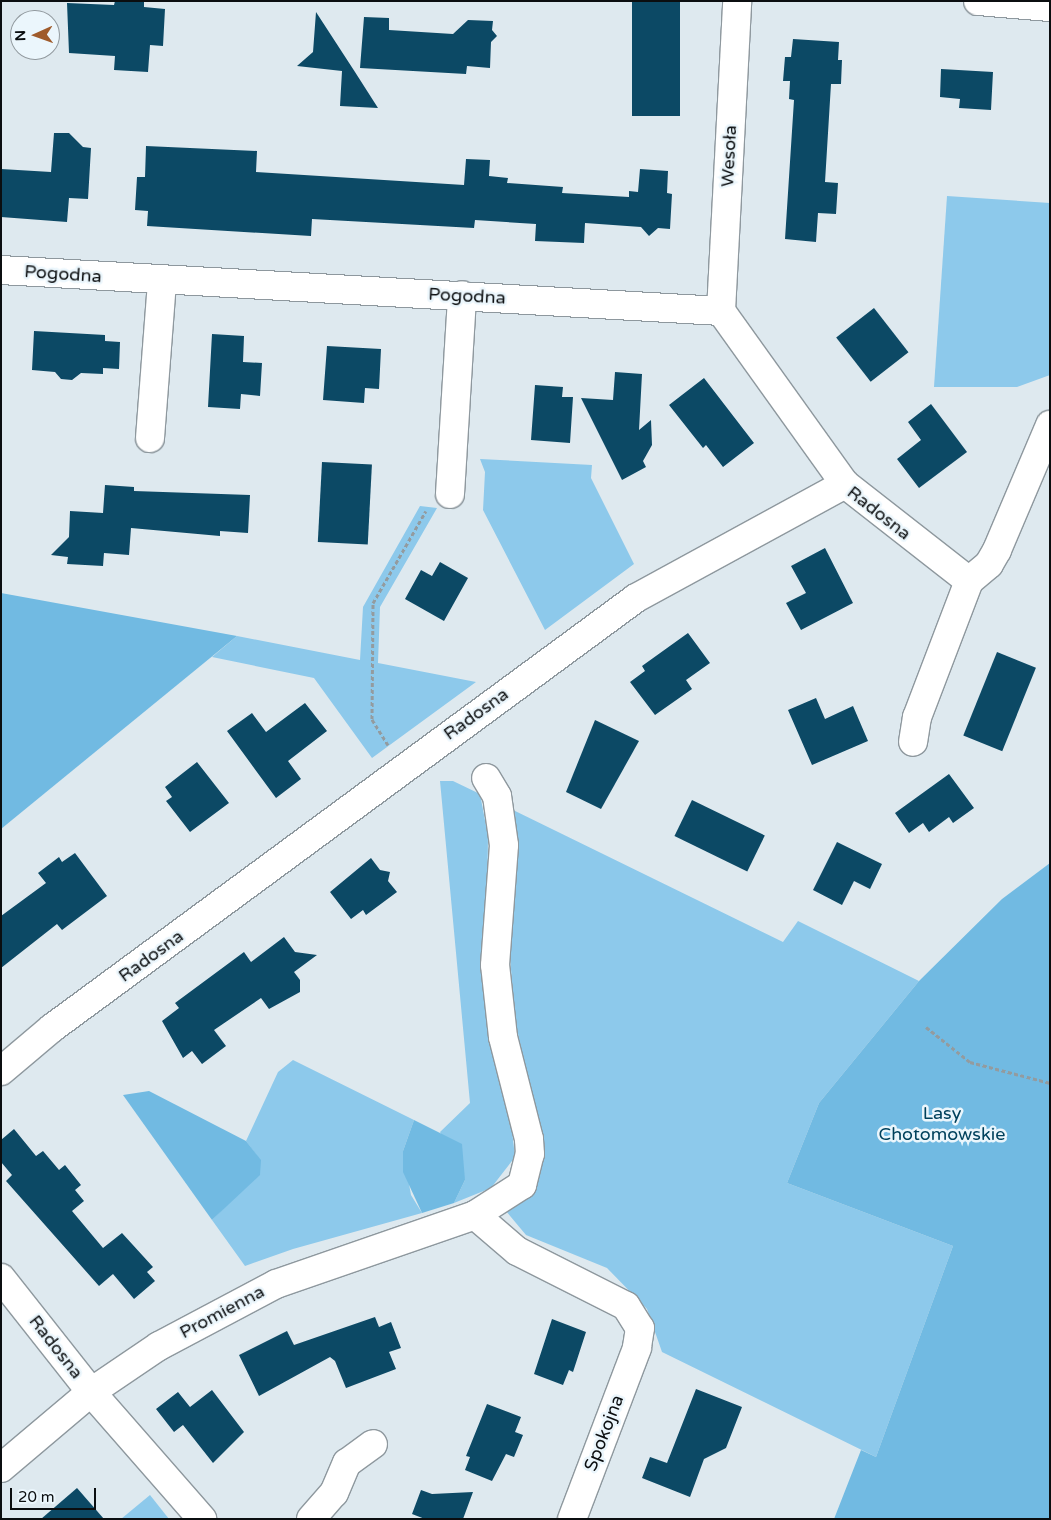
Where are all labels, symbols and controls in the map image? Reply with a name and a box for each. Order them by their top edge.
north arrow [10,10,60,60]
text: N [12,30,29,41]
street label: Wesoła [717,125,741,187]
street label: Pogodna [24,261,102,287]
street label: Pogodna [428,283,506,309]
street label: Radosna [843,481,915,545]
street label: Radosna [439,683,513,745]
street label: Radosna [114,925,188,987]
park label: Lasy Chotomowskie [879,1103,1005,1146]
street label: Promienna [176,1281,268,1343]
street label: Radosna [24,1311,88,1383]
street label: Spokojna [580,1392,628,1474]
scale bar [12,1478,99,1510]
text: 20 m [18,1488,55,1506]

